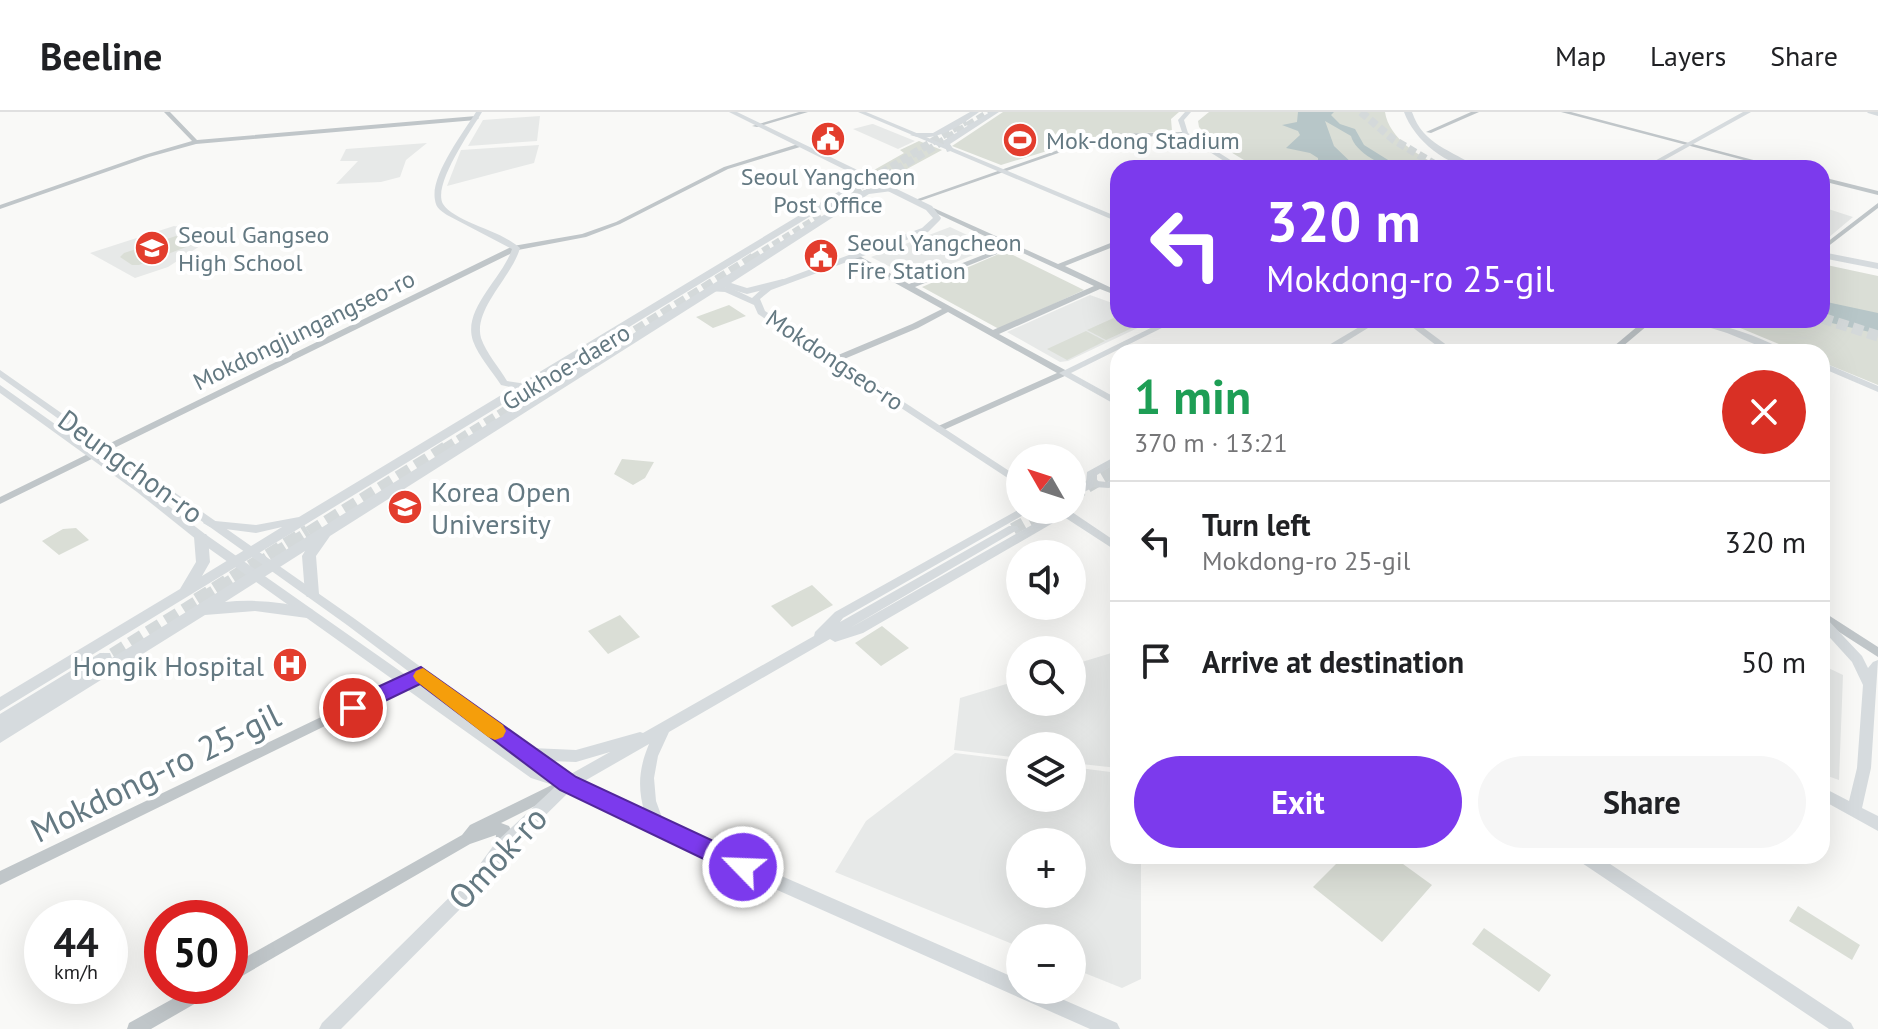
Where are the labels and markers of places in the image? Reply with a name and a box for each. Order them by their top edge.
public building icon: Seoul Yangcheon Post Office [809,120,847,158]
sports icon: Mok-dong Stadium [1001,121,1039,159]
place label: Mok-dong Stadium [1046,125,1240,156]
place label: Seoul Yangcheon Post Office [741,161,915,220]
place label: Seoul Gangseo High School [178,219,329,278]
place label: Seoul Yangcheon Fire Station [847,227,1022,286]
school or university icon: Seoul Gangseo High School [133,229,171,267]
public building icon: Seoul Yangcheon Fire Station [802,237,840,275]
place label: Korea Open University [431,473,571,542]
school or university icon: Korea Open University [386,488,424,526]
hospital icon: Hongik Hospital [271,646,309,684]
place label: Hongik Hospital [72,647,264,684]
pin [319,674,387,742]

